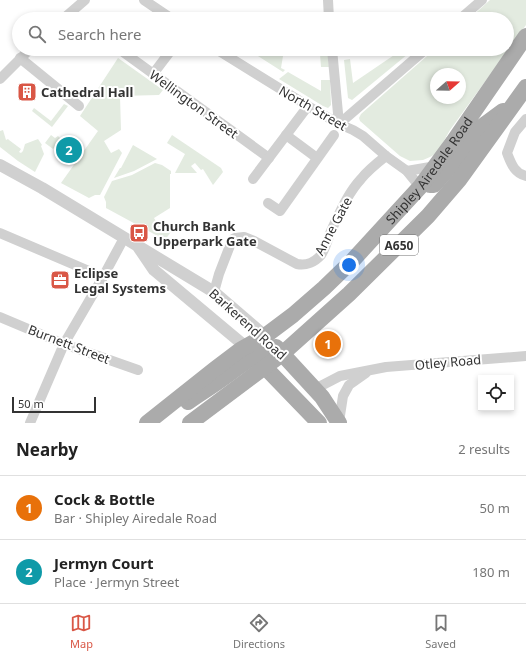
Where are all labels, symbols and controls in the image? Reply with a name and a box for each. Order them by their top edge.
search box [12,12,514,56]
icon: search [26,23,48,45]
text: Search here [58,24,141,44]
street label: Wellington Street [146,66,242,142]
north arrow [430,68,466,104]
building icon: Cathedral Hall [16,81,38,103]
street label: North Street [276,81,350,135]
place label: Cathedral Hall [41,83,133,101]
street label: Shipley Airedale Road [381,113,477,228]
pin: 2 [56,135,82,165]
street label: Anne Gate [310,194,356,258]
place label: Church Bank Upperpark Gate [153,217,257,250]
bus stop icon: Church Bank Upperpark Gate [128,222,150,244]
road number: A650 [380,235,418,255]
your location [339,255,359,275]
place label: Eclipse Legal Systems [74,264,166,297]
office icon: Eclipse Legal Systems [49,269,71,291]
street label: Barkerend Road [205,284,291,364]
street label: Burnett Street [25,320,113,368]
pin: 1 [315,329,341,359]
street label: Otley Road [414,350,482,374]
map controls [478,375,514,411]
button: locate [478,375,514,411]
scale bar [12,395,96,414]
text: 50 m [18,396,44,411]
text: Nearby [16,438,78,461]
text: 2 results [458,440,510,458]
text: Cock & Bottle [54,489,155,509]
text: 1 [25,499,33,517]
text: 50 m [480,499,510,517]
text: Bar · Shipley Airedale Road [54,509,217,527]
text: Jermyn Court [54,553,153,573]
text: 2 [25,563,33,581]
text: 180 m [472,563,510,581]
text: Place · Jermyn Street [54,573,179,591]
tab: Map [70,612,93,651]
tab: Directions [233,612,285,651]
tab: Saved [425,612,456,651]

